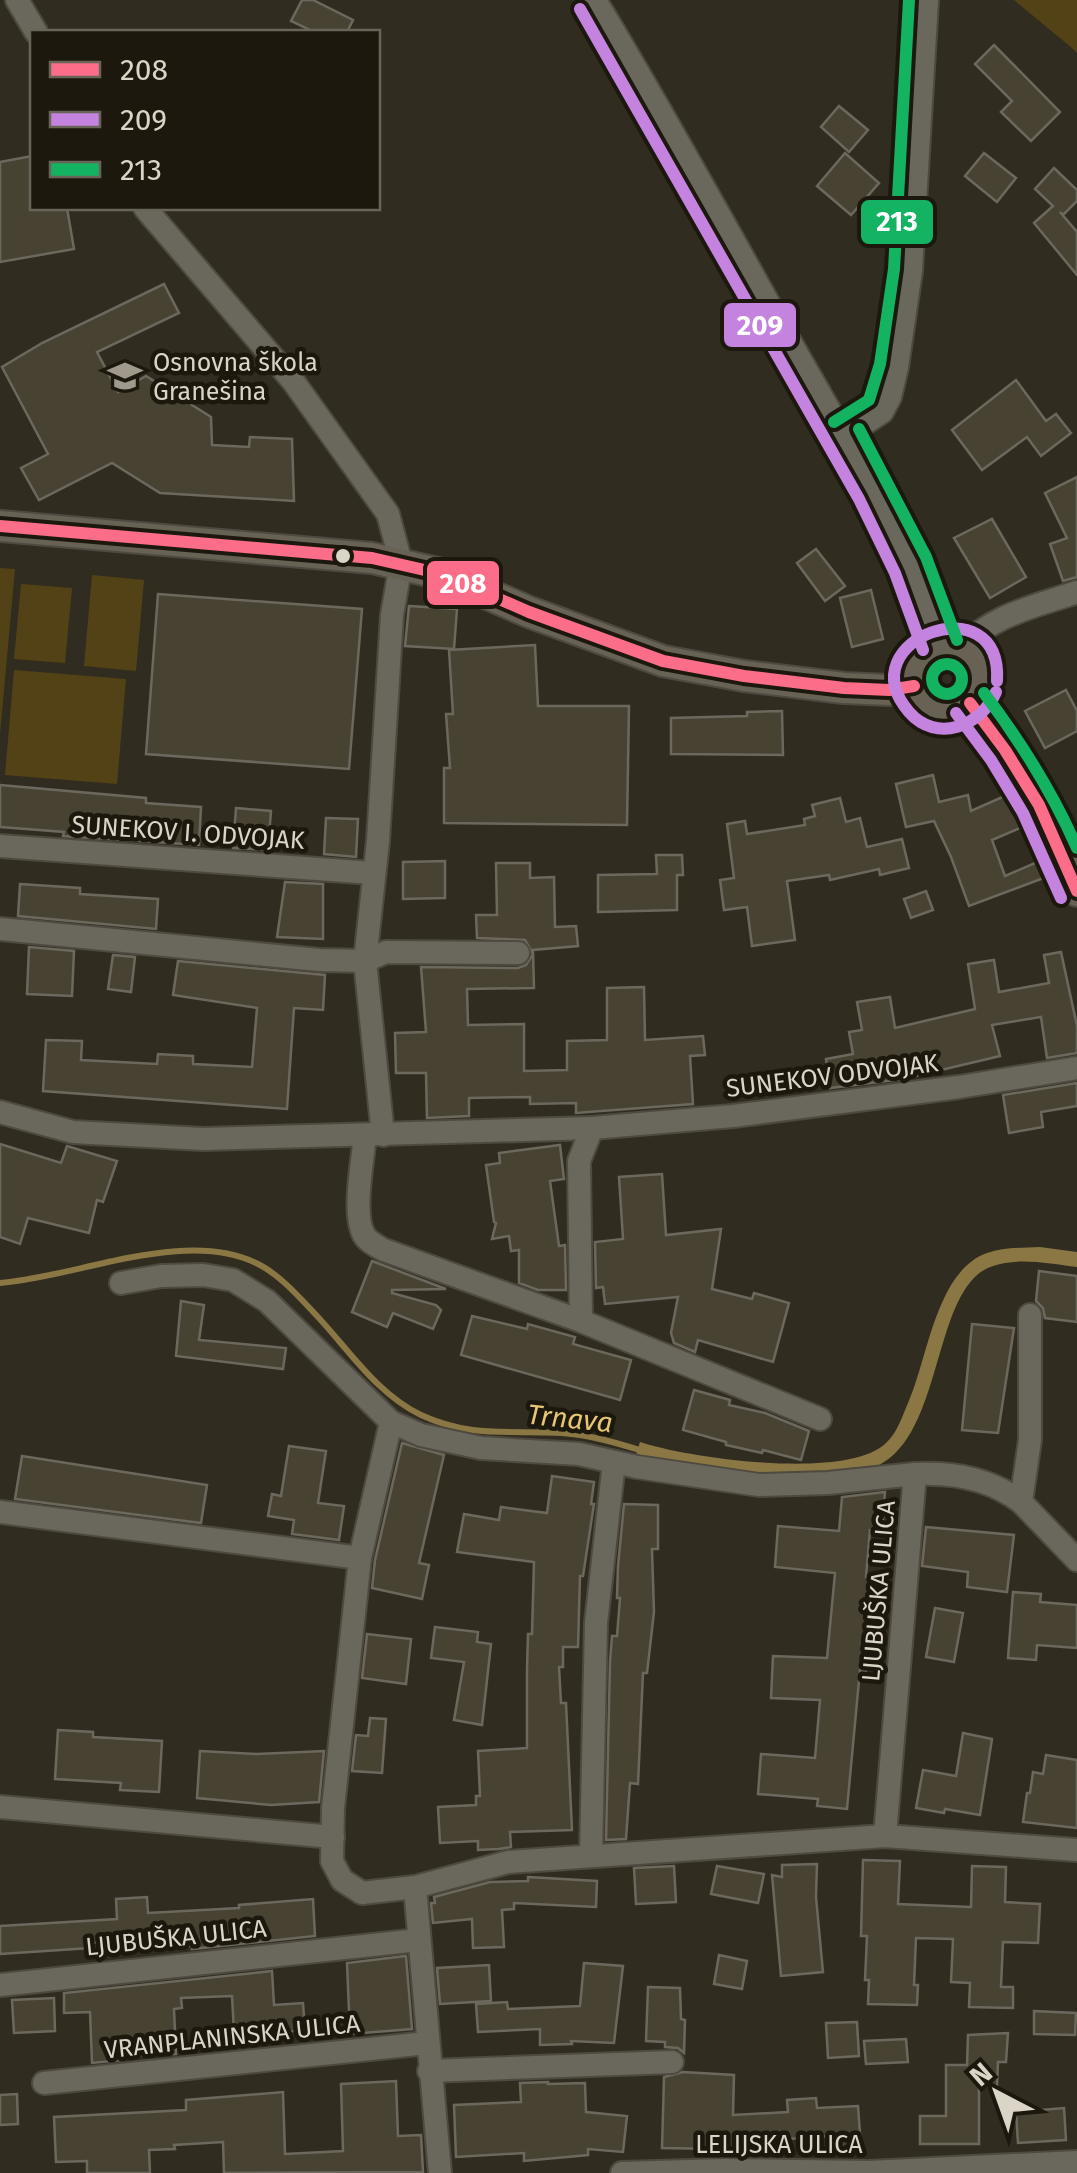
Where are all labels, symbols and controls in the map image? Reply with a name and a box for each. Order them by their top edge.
legend [30,30,380,210]
text: 208 [120,52,168,88]
text: 209 [120,102,167,138]
text: 213 [120,152,162,188]
line badge: 213 [859,198,935,246]
text: 213 [876,205,918,238]
line badge: 209 [722,301,798,349]
text: 209 [737,309,783,342]
place label: Osnovna škola Granešina [153,348,318,407]
school or university icon: Osnovna škola Granešina [106,357,144,395]
unlabelled marker [333,546,353,566]
line badge: 208 [425,559,501,607]
text: 208 [439,567,487,600]
street label: SUNEKOV I. ODVOJAK [70,810,306,856]
street label: SUNEKOV ODVOJAK [724,1048,940,1104]
water label: Trnava [526,1398,614,1439]
street label: LJUBUŠKA ULICA [854,1498,902,1683]
street label: LJUBUŠKA ULICA [84,1912,269,1962]
street label: VRANPLANINSKA ULICA [103,2009,362,2065]
north arrow [947,2043,1047,2143]
text: N [963,2056,999,2093]
street label: LELIJSKA ULICA [695,2130,863,2160]

